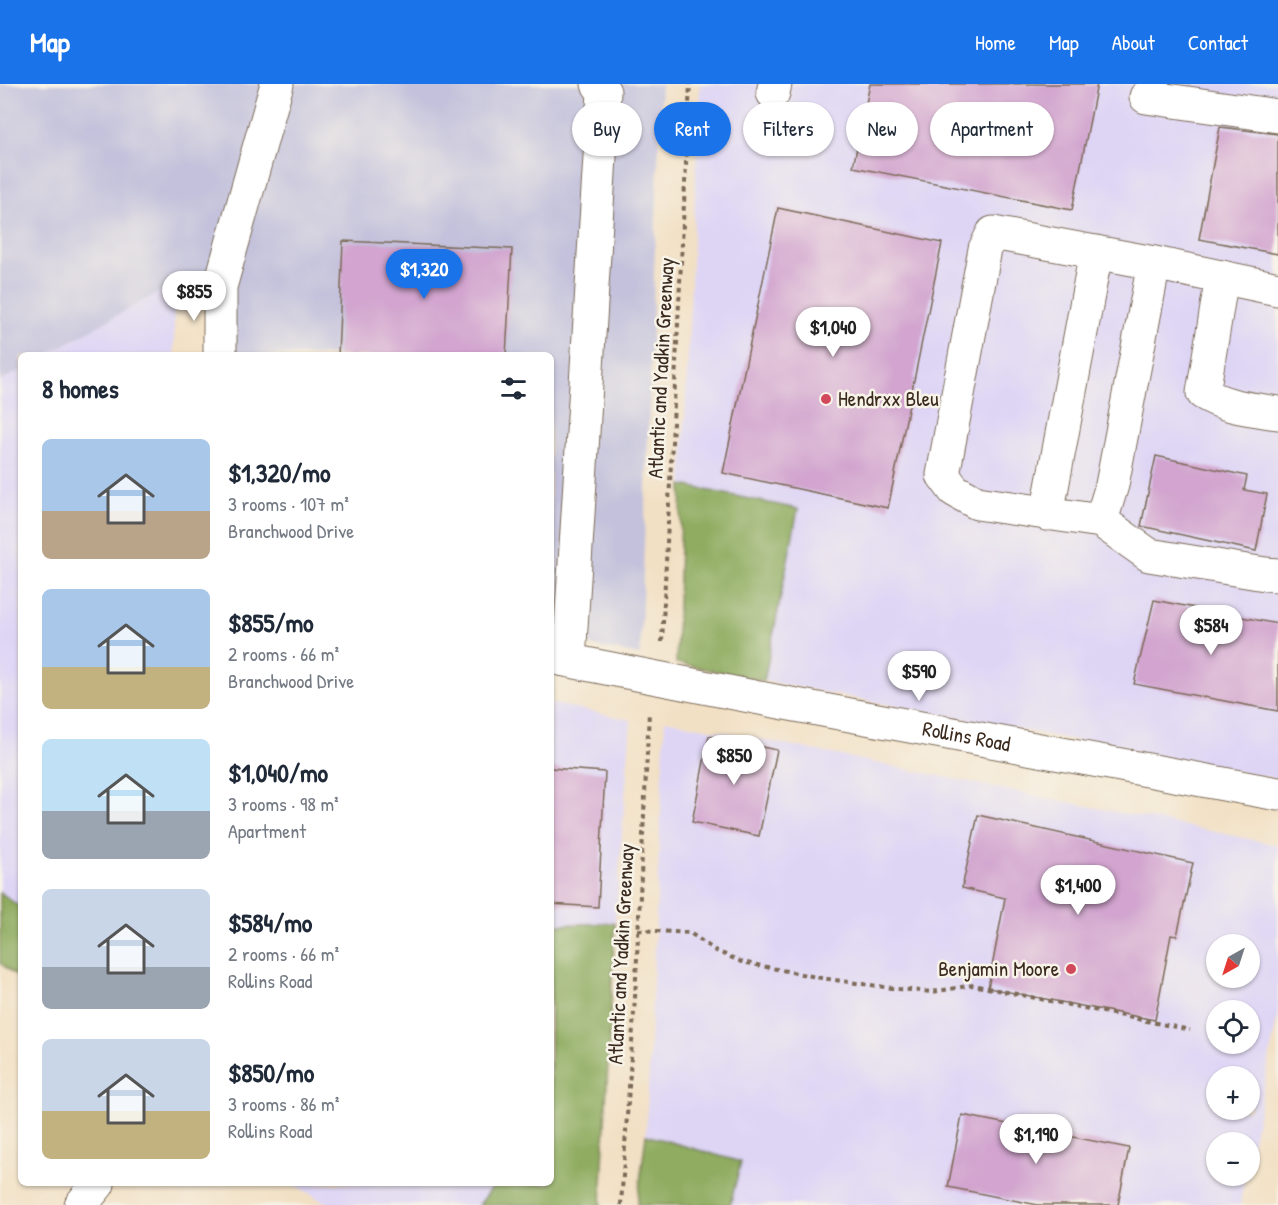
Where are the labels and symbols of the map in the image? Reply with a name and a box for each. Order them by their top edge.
pin: $1,320 [375,249,473,300]
street label: Atlantic and Yadkin Greenway [640,257,681,479]
pin: $855 [158,271,230,322]
pin: $1,040 [784,307,882,358]
place label: Hendrxx Bleu [838,384,939,413]
marker: Hendrxx Bleu [819,392,833,406]
pin: $584 [1175,605,1247,656]
pin: $590 [883,651,955,702]
street label: Rollins Road [920,714,1013,758]
pin: $850 [698,735,770,786]
street label: Atlantic and Yadkin Greenway [600,843,641,1065]
pin: $1,400 [1029,865,1127,916]
north arrow [1206,934,1260,988]
place label: Benjamin Moore [938,954,1059,983]
marker: Benjamin Moore [1064,962,1078,976]
pin: $1,190 [987,1114,1085,1165]

